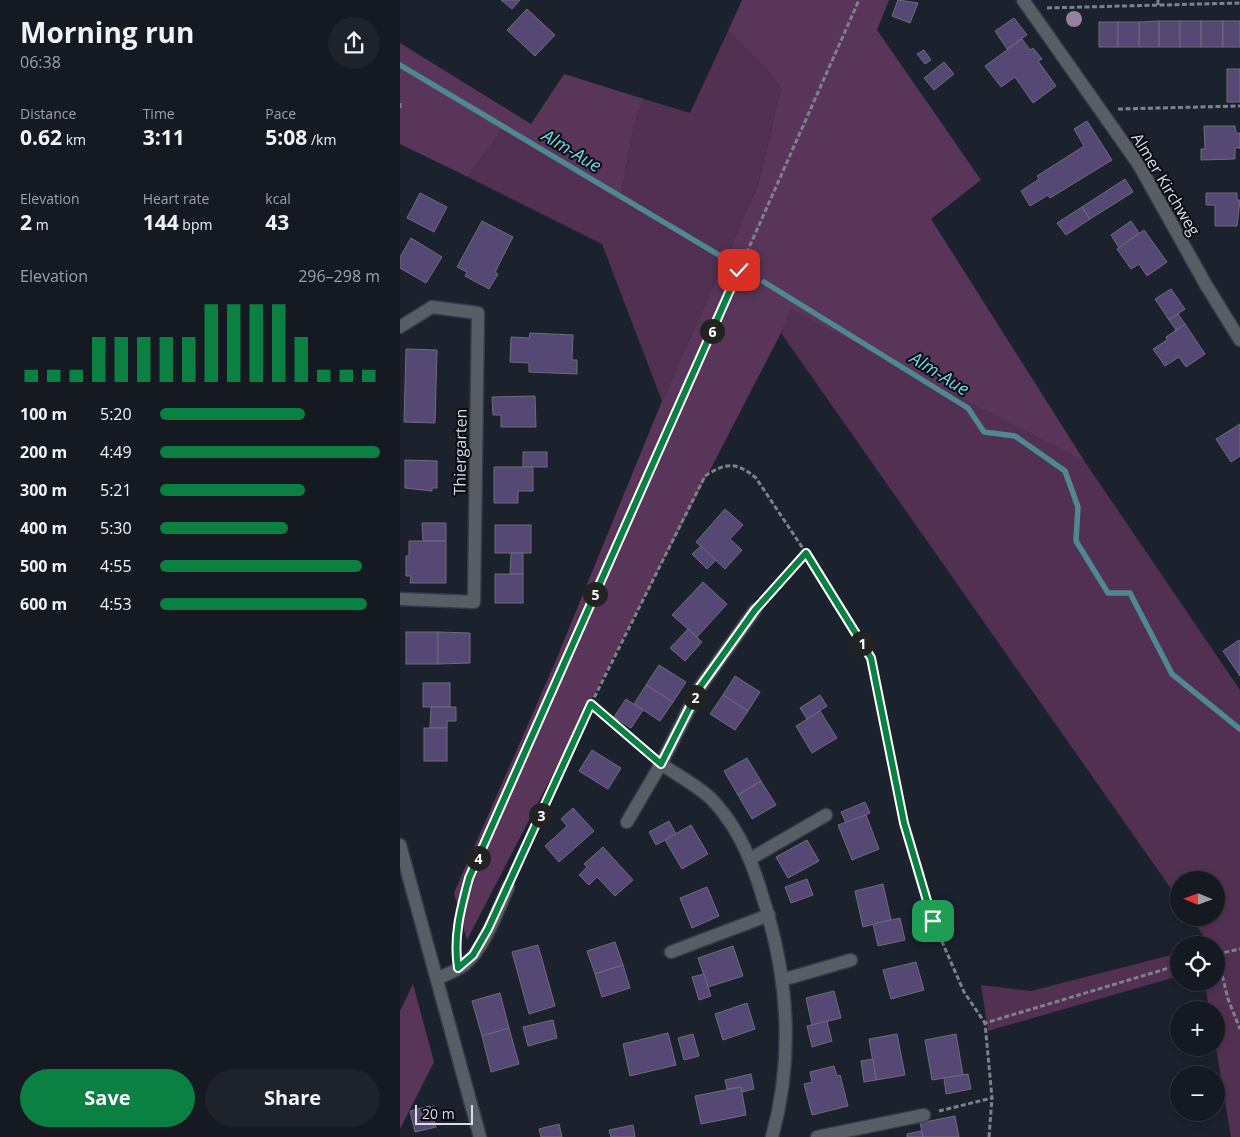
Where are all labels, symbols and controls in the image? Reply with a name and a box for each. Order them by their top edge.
text: Morning run [20,13,194,51]
button: share [328,17,380,69]
text: 06:38 [20,51,61,73]
text: Distance [20,104,76,123]
text: Time [143,104,175,123]
text: Pace [265,104,296,123]
water label: Alm-Aue [536,122,606,177]
text: 0.62 [20,123,62,151]
text: 3:11 [143,123,185,151]
text: 5:08 [265,123,307,151]
street label: Almer Kirchweg [1127,128,1206,240]
text: km [62,130,86,149]
text: /km [307,130,336,149]
text: Elevation [20,189,79,208]
text: Heart rate [143,189,209,208]
text: kcal [265,189,291,208]
text: 2 [20,208,32,236]
text: 144 [143,208,179,236]
text: 43 [265,208,289,236]
text: m [32,215,49,234]
text: bpm [179,215,212,234]
pin [718,249,760,291]
icon: check [725,256,753,284]
text: Elevation [20,265,88,287]
text: 296–298 m [298,265,380,287]
pin: 6 [700,318,724,344]
text: 6 [708,322,717,341]
water label: Alm-Aue [904,344,974,401]
text: 100 m [20,403,67,425]
text: 5:20 [100,403,132,425]
street label: Thiergarten [448,408,472,496]
text: 200 m [20,441,67,463]
text: 4:49 [100,441,132,463]
text: 300 m [20,479,67,501]
text: 5:21 [100,479,132,501]
text: 400 m [20,517,67,539]
text: 5:30 [100,517,132,539]
text: 500 m [20,555,67,577]
text: 4:55 [100,555,132,577]
pin: 5 [582,582,608,606]
text: 5 [591,585,600,604]
text: 600 m [20,593,67,615]
text: 4:53 [100,593,132,615]
pin: 1 [850,630,874,656]
text: 1 [858,634,867,653]
pin: 2 [682,684,708,710]
text: 2 [691,688,700,707]
pin: 3 [528,802,554,828]
text: 3 [537,806,546,825]
pin: 4 [466,846,490,870]
text: 4 [474,849,483,868]
north arrow [1170,871,1225,926]
map controls [1170,871,1225,1121]
pin [912,900,954,942]
icon: arrive [919,907,947,935]
button: locate [1170,936,1225,991]
button: + [1170,1001,1225,1056]
button: − [1170,1066,1225,1121]
button: Save [20,1069,195,1127]
button: Share [205,1069,380,1127]
scale bar [415,1102,472,1125]
text: 20 m [422,1104,455,1123]

